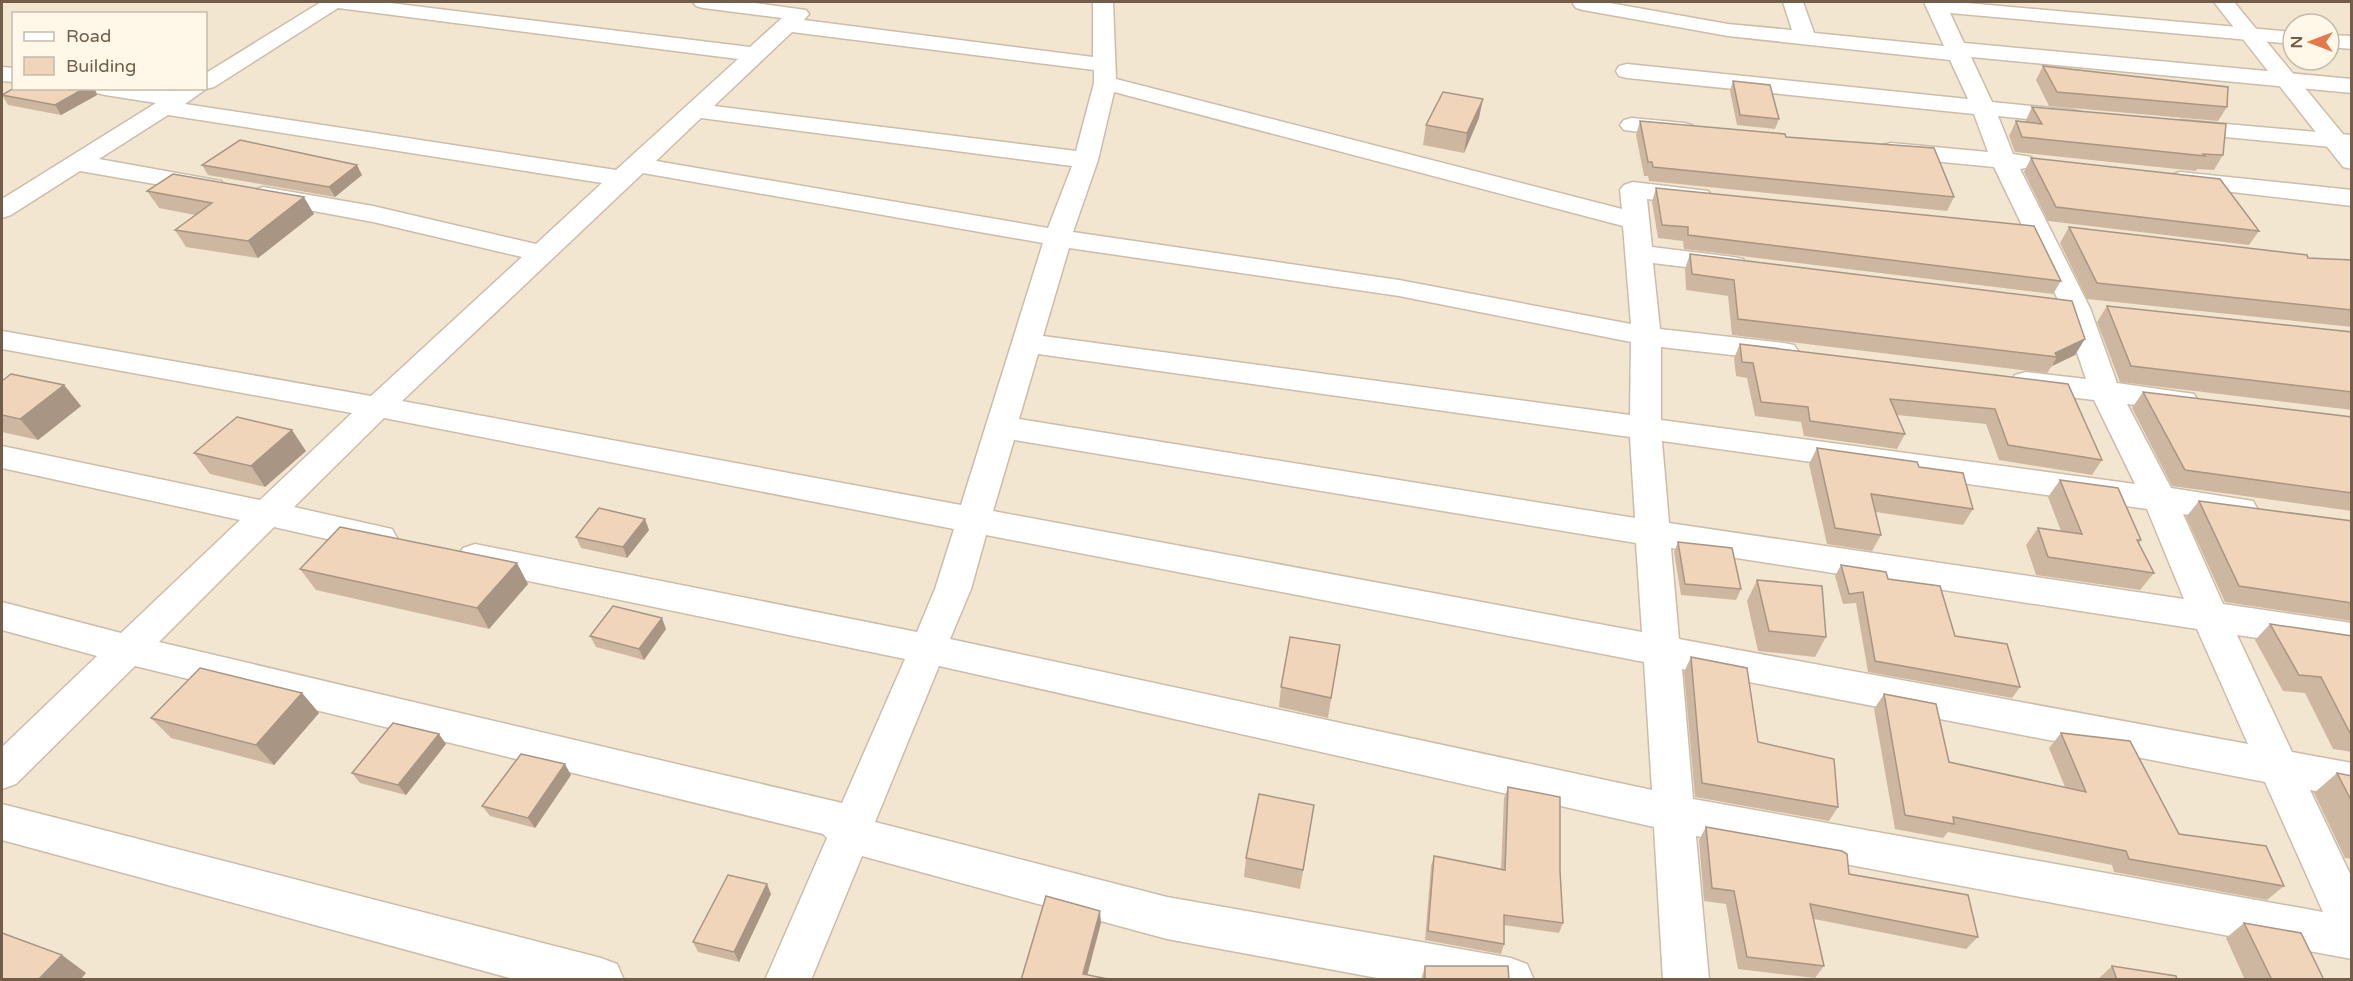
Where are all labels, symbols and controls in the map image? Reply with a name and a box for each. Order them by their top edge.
legend [12,12,207,90]
north arrow [2281,12,2341,72]
text: Road [66,25,111,47]
text: N [2287,36,2307,48]
text: Building [66,55,136,77]

